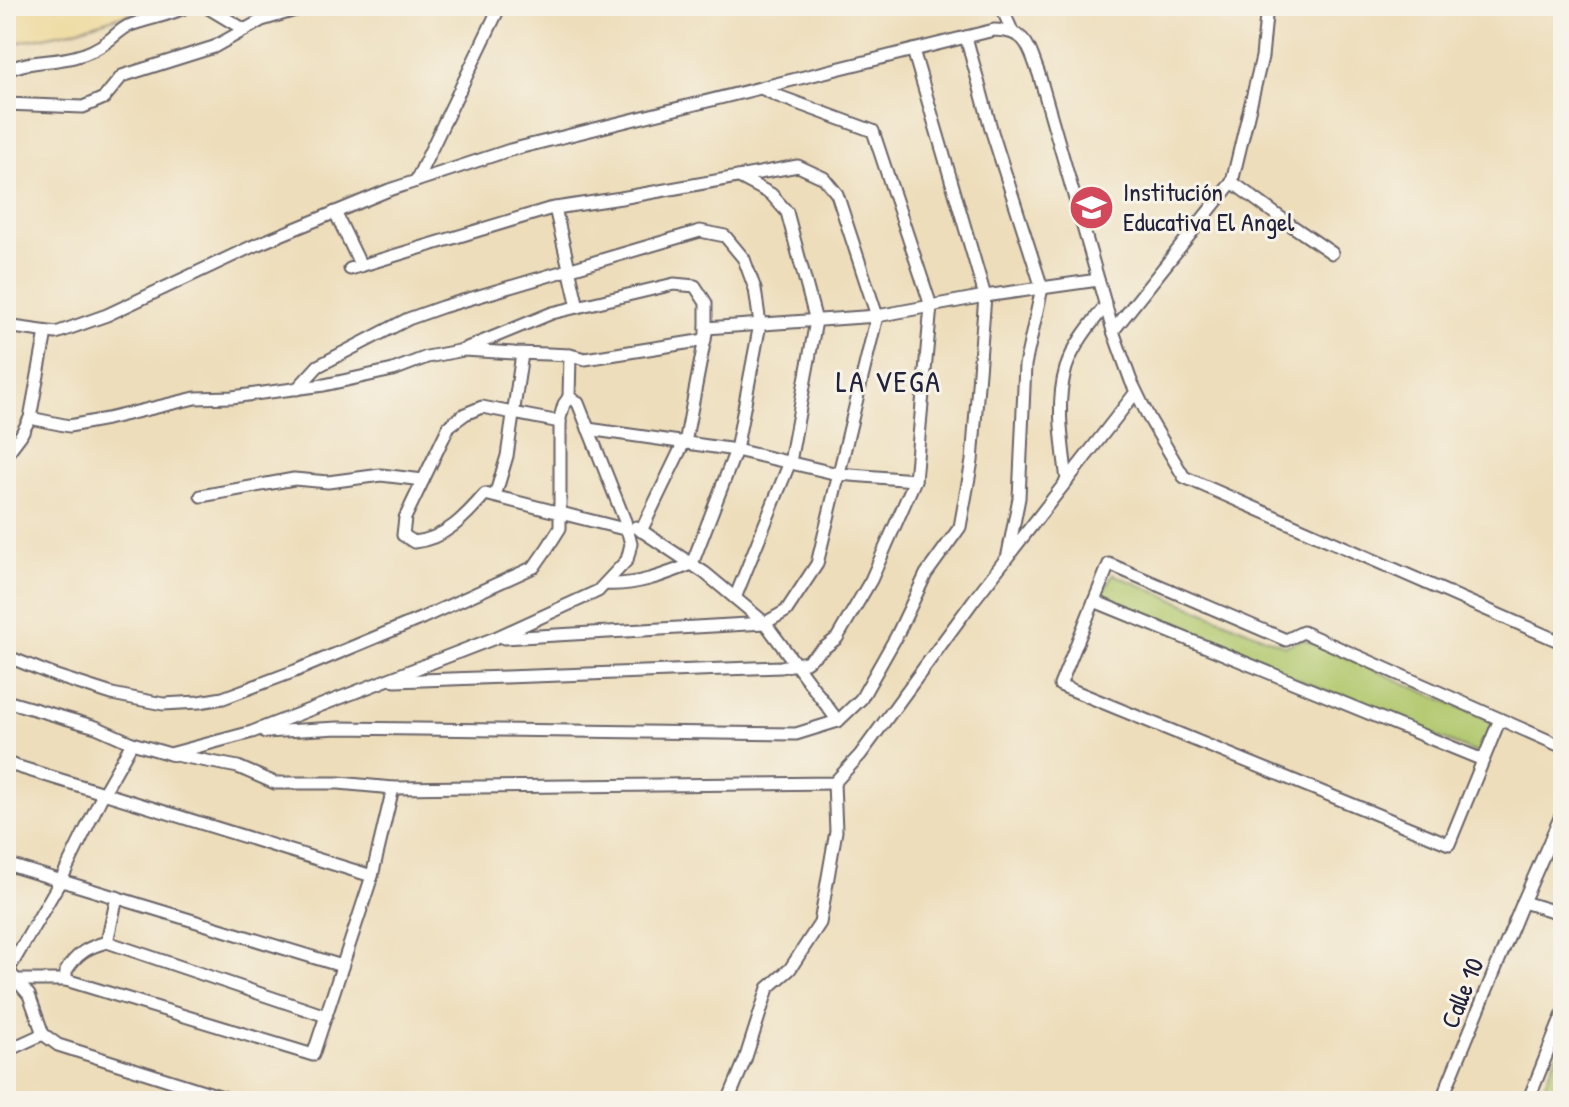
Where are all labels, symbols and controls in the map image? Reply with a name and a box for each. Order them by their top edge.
place label: Institución Educativa El Angel [1123,174,1294,239]
school or university icon: Institución Educativa El Angel [1068,183,1116,231]
district label: LA VEGA [836,361,942,401]
street label: Calle 10 [1432,952,1491,1033]

